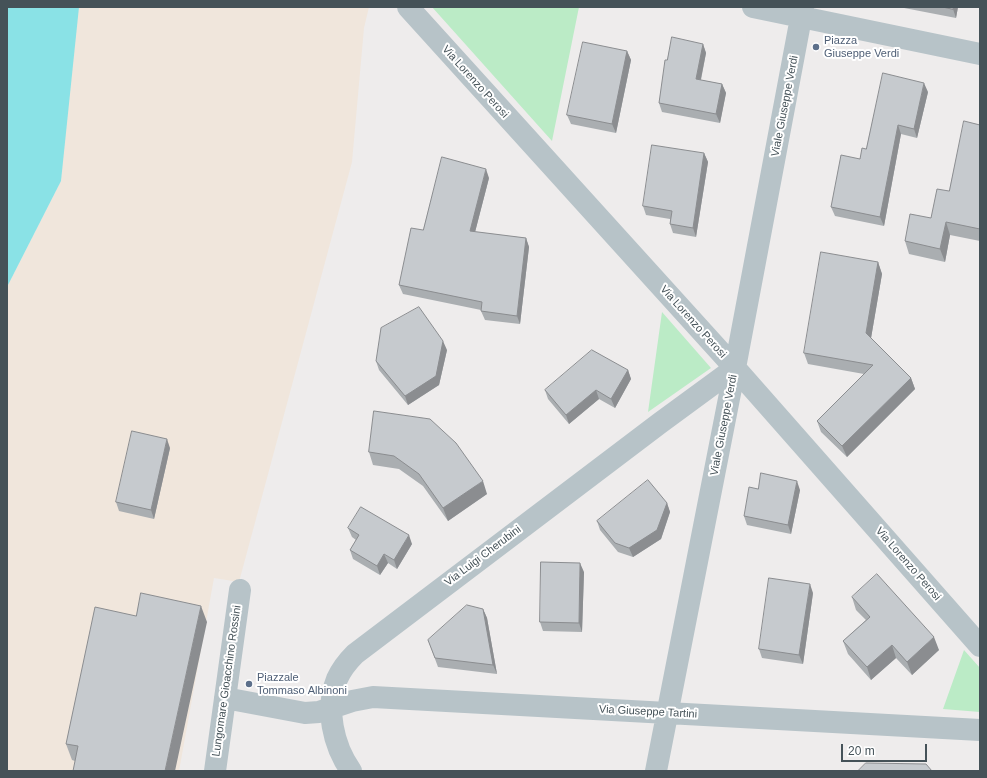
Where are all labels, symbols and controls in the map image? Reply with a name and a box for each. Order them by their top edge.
place label: Piazza Giuseppe Verdi [824,34,899,60]
marker: Piazza Giuseppe Verdi [811,42,821,52]
street label: Via Lorenzo Perosi [439,43,511,121]
street label: Viale Giuseppe Verdi [769,54,801,158]
street label: Via Lorenzo Perosi [657,283,729,361]
street label: Viale Giuseppe Verdi [708,373,740,477]
street label: Via Luigi Cherubini [442,523,524,589]
street label: Via Lorenzo Perosi [873,525,943,603]
street label: Lungomare Gioacchino Rossini [210,604,244,758]
place label: Piazzale Tommaso Albinoni [257,671,347,697]
marker: Piazzale Tommaso Albinoni [244,679,254,689]
street label: Via Giuseppe Tartini [599,703,697,721]
scale bar [843,736,929,762]
text: 20 m [848,744,875,758]

